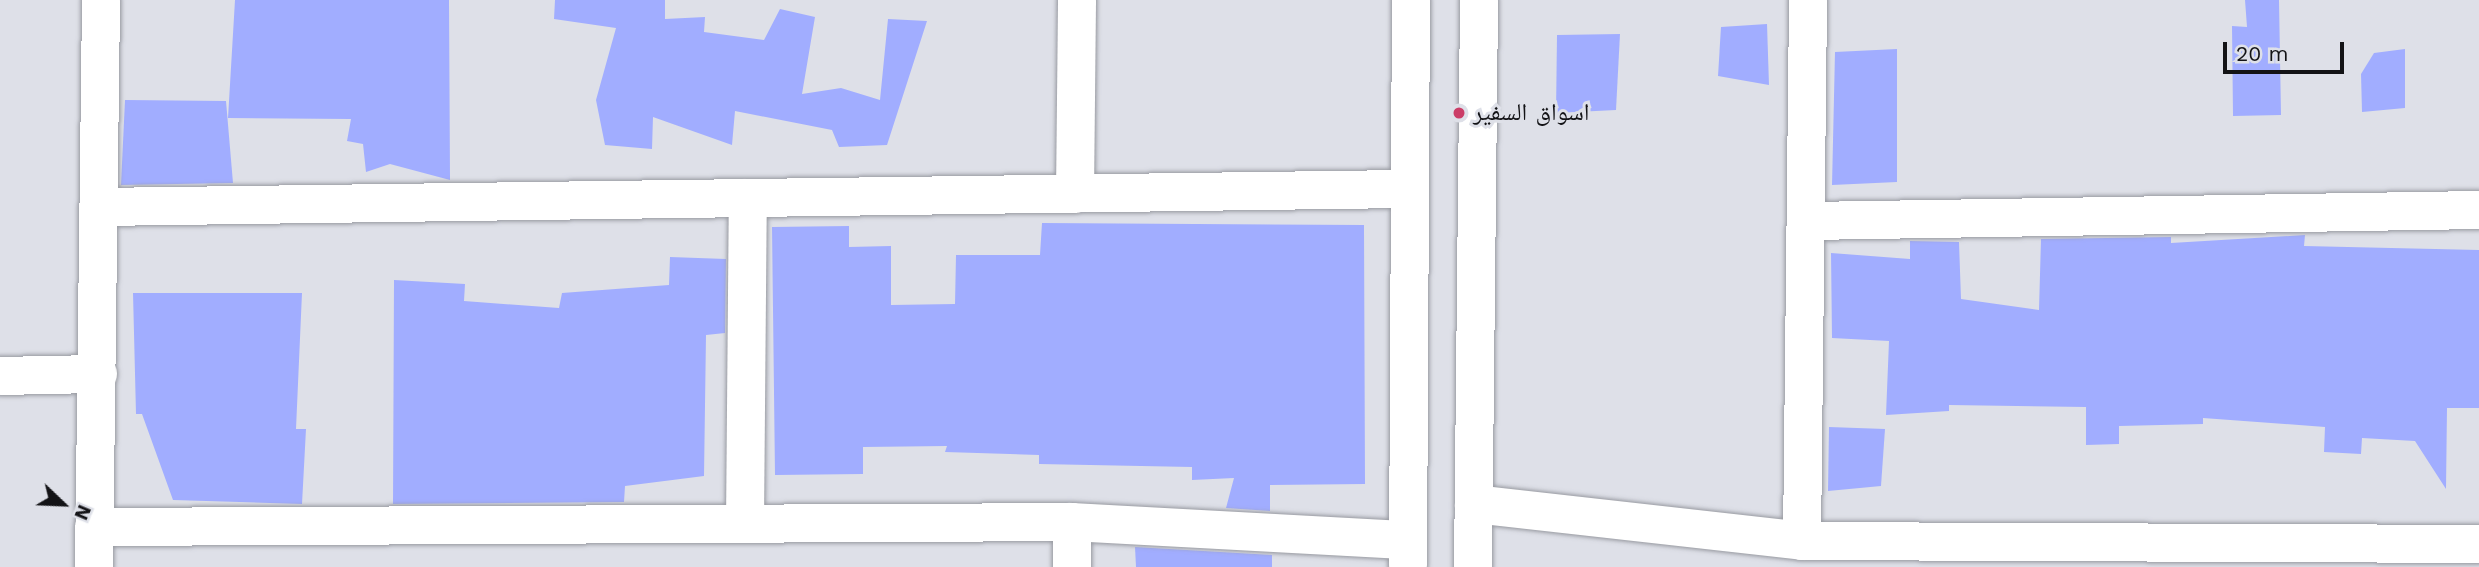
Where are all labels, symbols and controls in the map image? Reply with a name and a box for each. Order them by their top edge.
scale bar [2227,28,2348,72]
text: 20 m [2236,41,2288,66]
place label: اسواق السفير [1473,99,1589,127]
marker: اسواق السفير [1451,105,1467,121]
north arrow [28,469,98,539]
text: N [69,501,96,523]

